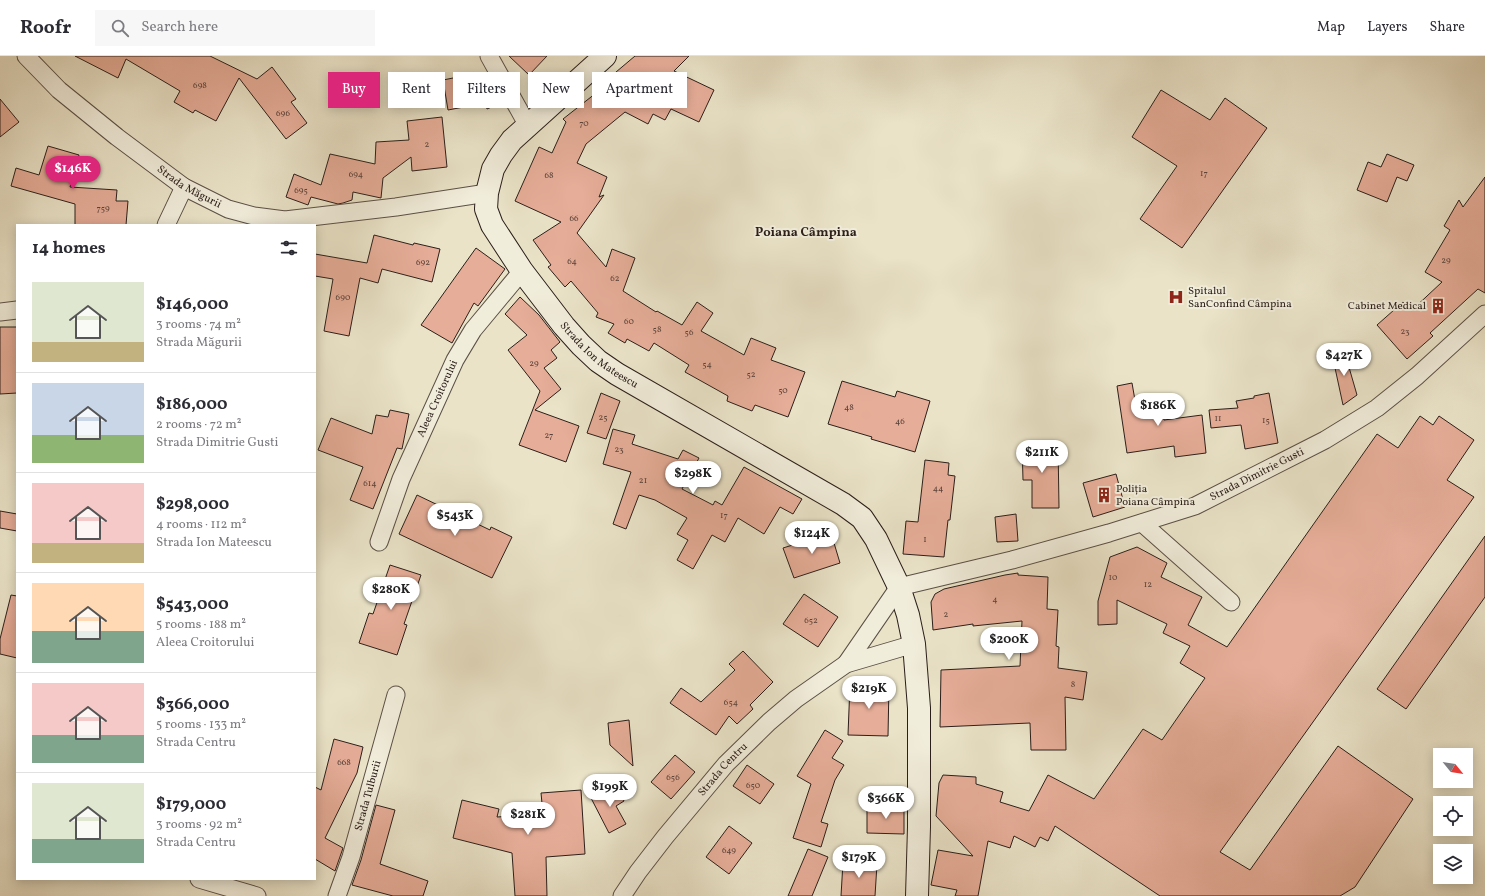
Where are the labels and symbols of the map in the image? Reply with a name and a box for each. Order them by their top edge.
house number: 698 [193,79,207,92]
house number: 696 [276,107,291,120]
house number: 70 [579,117,589,130]
house number: 2 [425,138,430,151]
pin: $146K [45,156,101,190]
street label: Strada Măgurii [154,162,224,212]
house number: 17 [1200,167,1208,180]
house number: 694 [349,168,363,181]
house number: 68 [544,169,554,182]
house number: 695 [294,184,308,197]
house number: 759 [96,202,110,215]
house number: 66 [569,212,579,225]
district label: Poiana Câmpina [755,224,857,242]
house number: 29 [1441,254,1451,267]
house number: 64 [567,255,577,268]
house number: 692 [416,256,430,269]
house number: 62 [610,272,620,285]
place label: Spitalul SanConfind Câmpina [1188,284,1292,312]
hospital icon: Spitalul SanConfind Câmpina [1167,288,1185,306]
house number: 690 [336,291,351,304]
building icon: Cabinet Medical [1429,297,1447,315]
place label: Cabinet Medical [1348,299,1426,314]
house number: 60 [624,315,635,328]
street label: Strada Ion Mateescu [556,319,641,392]
house number: 58 [653,323,662,336]
house number: 23 [1400,325,1410,338]
house number: 56 [685,326,694,339]
pin: $427K [1316,343,1372,377]
house number: 29 [529,357,539,370]
street label: Aleea Croitorului [413,358,462,440]
house number: 54 [702,358,712,371]
house number: 52 [746,368,756,381]
house number: 50 [778,384,788,397]
pin: $186K [1130,393,1186,427]
house number: 48 [844,401,854,414]
house number: 25 [598,411,608,424]
house number: 11 [1215,412,1221,425]
house number: 15 [1262,414,1270,427]
house number: 46 [895,415,905,428]
house number: 27 [545,429,553,442]
pin: $211K [1014,440,1070,474]
house number: 23 [614,443,624,456]
street label: Strada Dimitrie Gusti [1207,444,1307,505]
pin: $298K [665,461,721,495]
house number: 21 [639,474,647,487]
house number: 614 [363,477,377,490]
house number: 44 [933,482,943,495]
place label: Poliția Poiana Câmpina [1116,482,1196,510]
building icon: Poliția Poiana Câmpina [1095,486,1113,504]
pin: $543K [427,503,483,537]
house number: 17 [720,509,728,522]
pin: $124K [784,521,840,555]
house number: 1 [923,533,927,546]
house number: 10 [1109,571,1118,584]
pin: $280K [363,577,419,611]
house number: 12 [1144,578,1152,591]
house number: 4 [992,593,998,606]
house number: 2 [944,608,949,621]
house number: 652 [804,614,818,627]
pin: $200K [981,627,1037,661]
pin: $219K [841,676,897,710]
house number: 8 [1071,678,1076,691]
house number: 654 [724,696,738,709]
street label: Strada Centru [695,739,751,800]
north arrow [1433,748,1473,788]
house number: 668 [337,756,351,769]
street label: Strada Tulburii [351,759,385,833]
house number: 656 [666,771,680,784]
pin: $199K [582,774,638,808]
house number: 650 [746,779,761,792]
pin: $366K [858,786,914,820]
pin: $281K [500,802,556,836]
house number: 649 [722,844,736,857]
pin: $179K [831,845,887,879]

